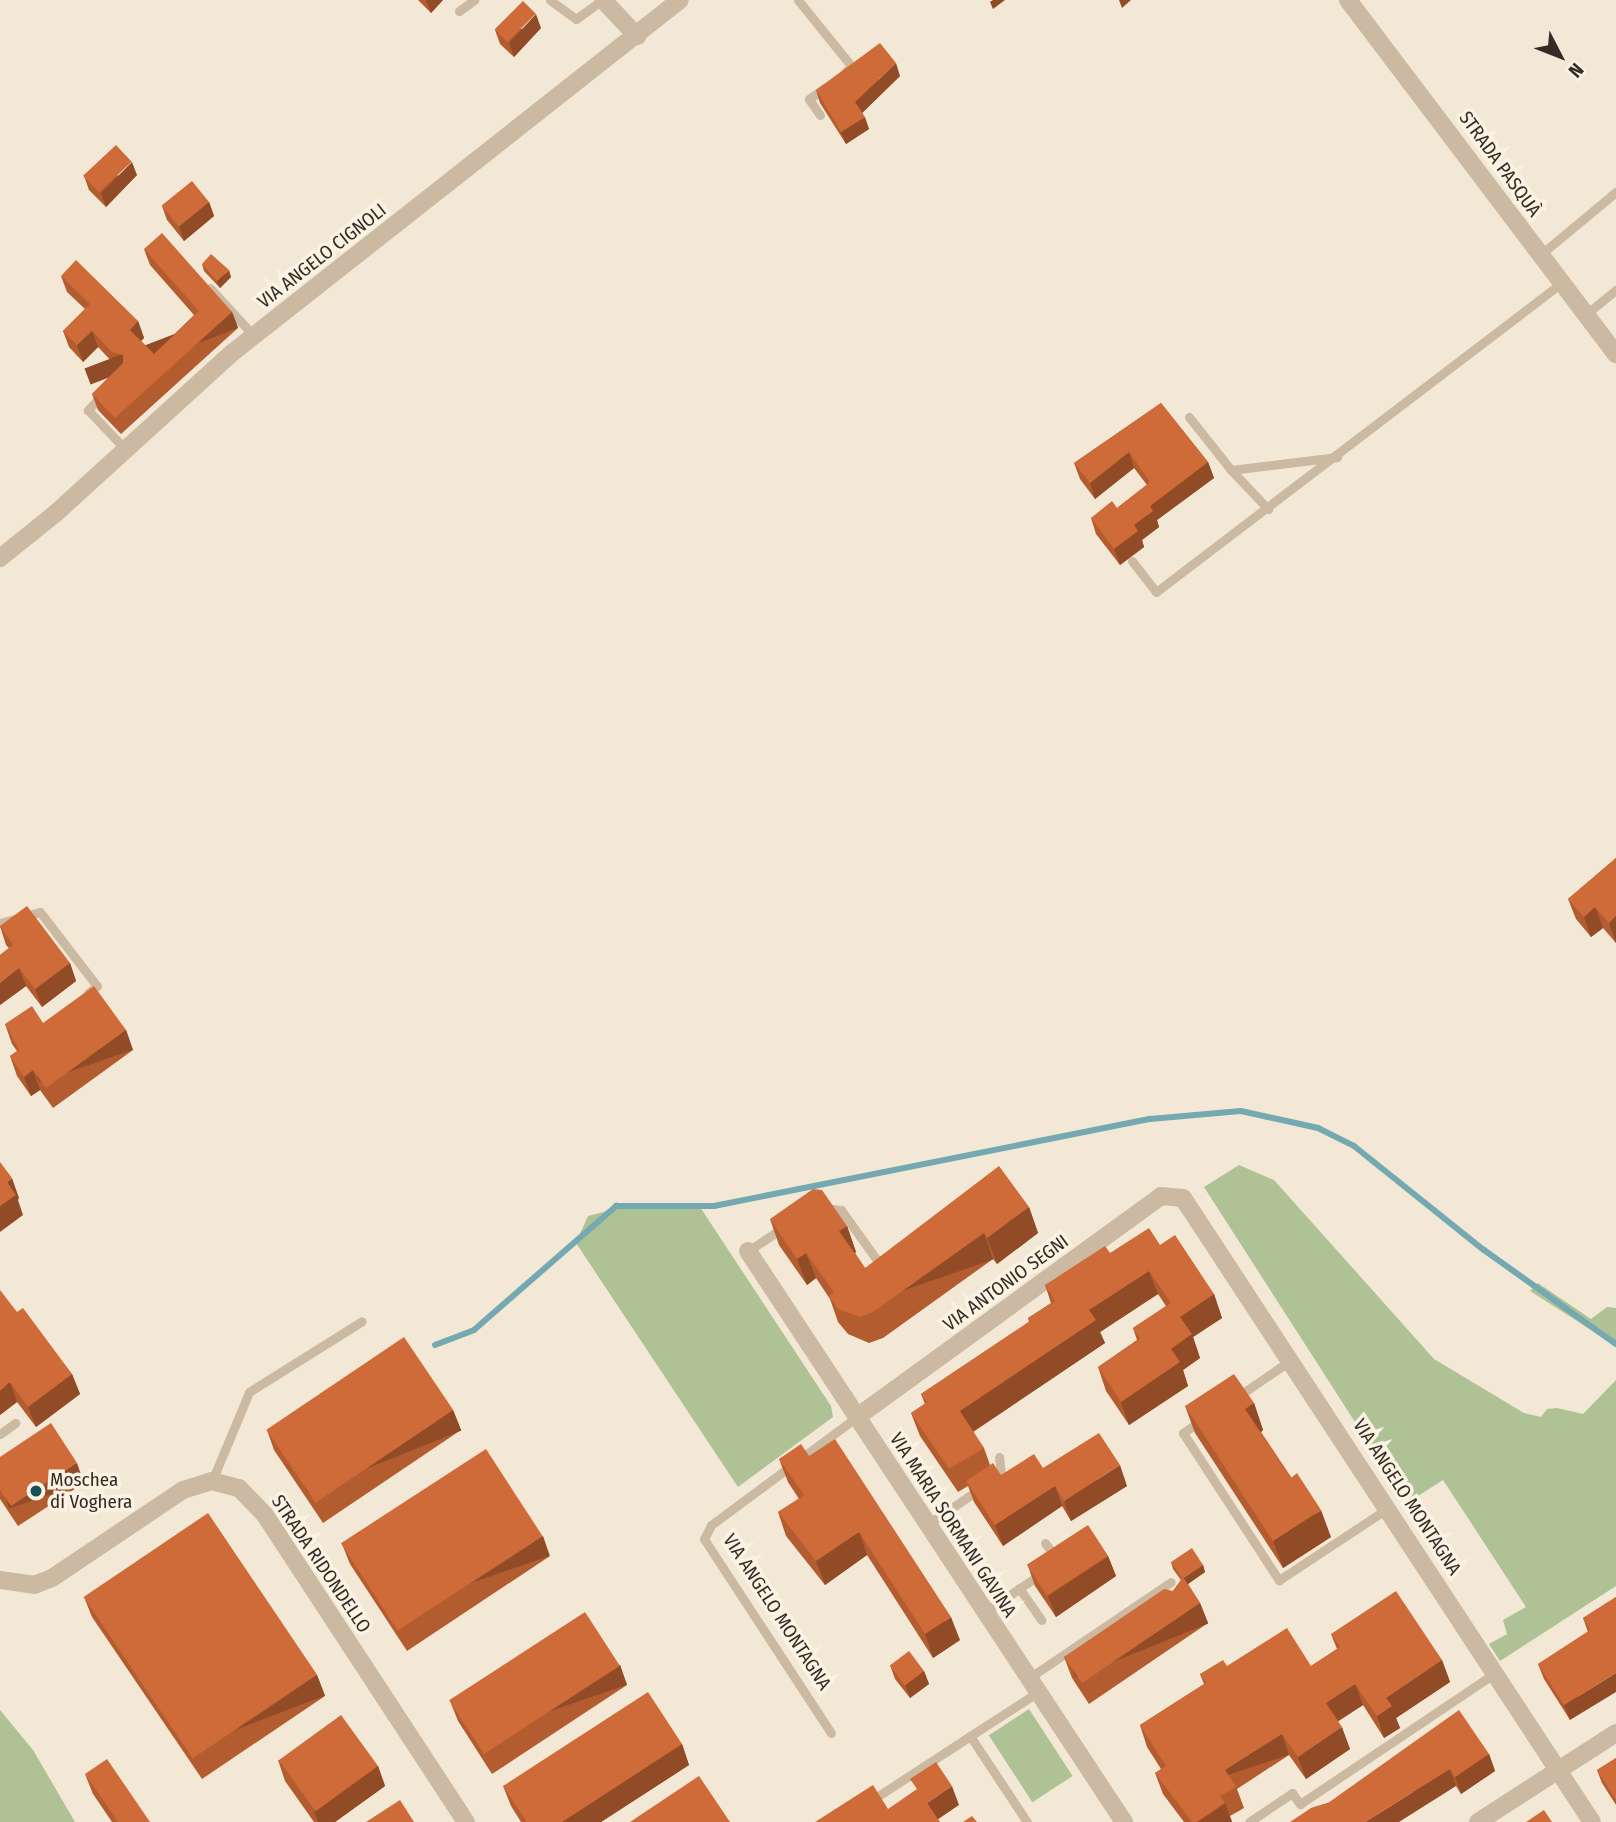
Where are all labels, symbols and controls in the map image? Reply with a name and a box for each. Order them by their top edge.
north arrow [1525,21,1595,91]
text: N [1564,58,1588,82]
street label: STRADA PASQUÀ [1454,107,1546,221]
street label: VIA ANGELO CIGNOLI [253,199,391,313]
street label: VIA ANTONIO SEGNI [939,1230,1073,1336]
street label: VIA ANGELO MONTAGNA [1348,1415,1466,1579]
street label: VIA MARIA SORMANI GAVINA [885,1428,1021,1622]
place label: Moschea di Voghera [50,1469,132,1513]
marker: Moschea di Voghera [28,1483,44,1499]
street label: STRADA RIDONDELLO [266,1491,376,1637]
street label: VIA ANGELO MONTAGNA [718,1530,836,1694]

